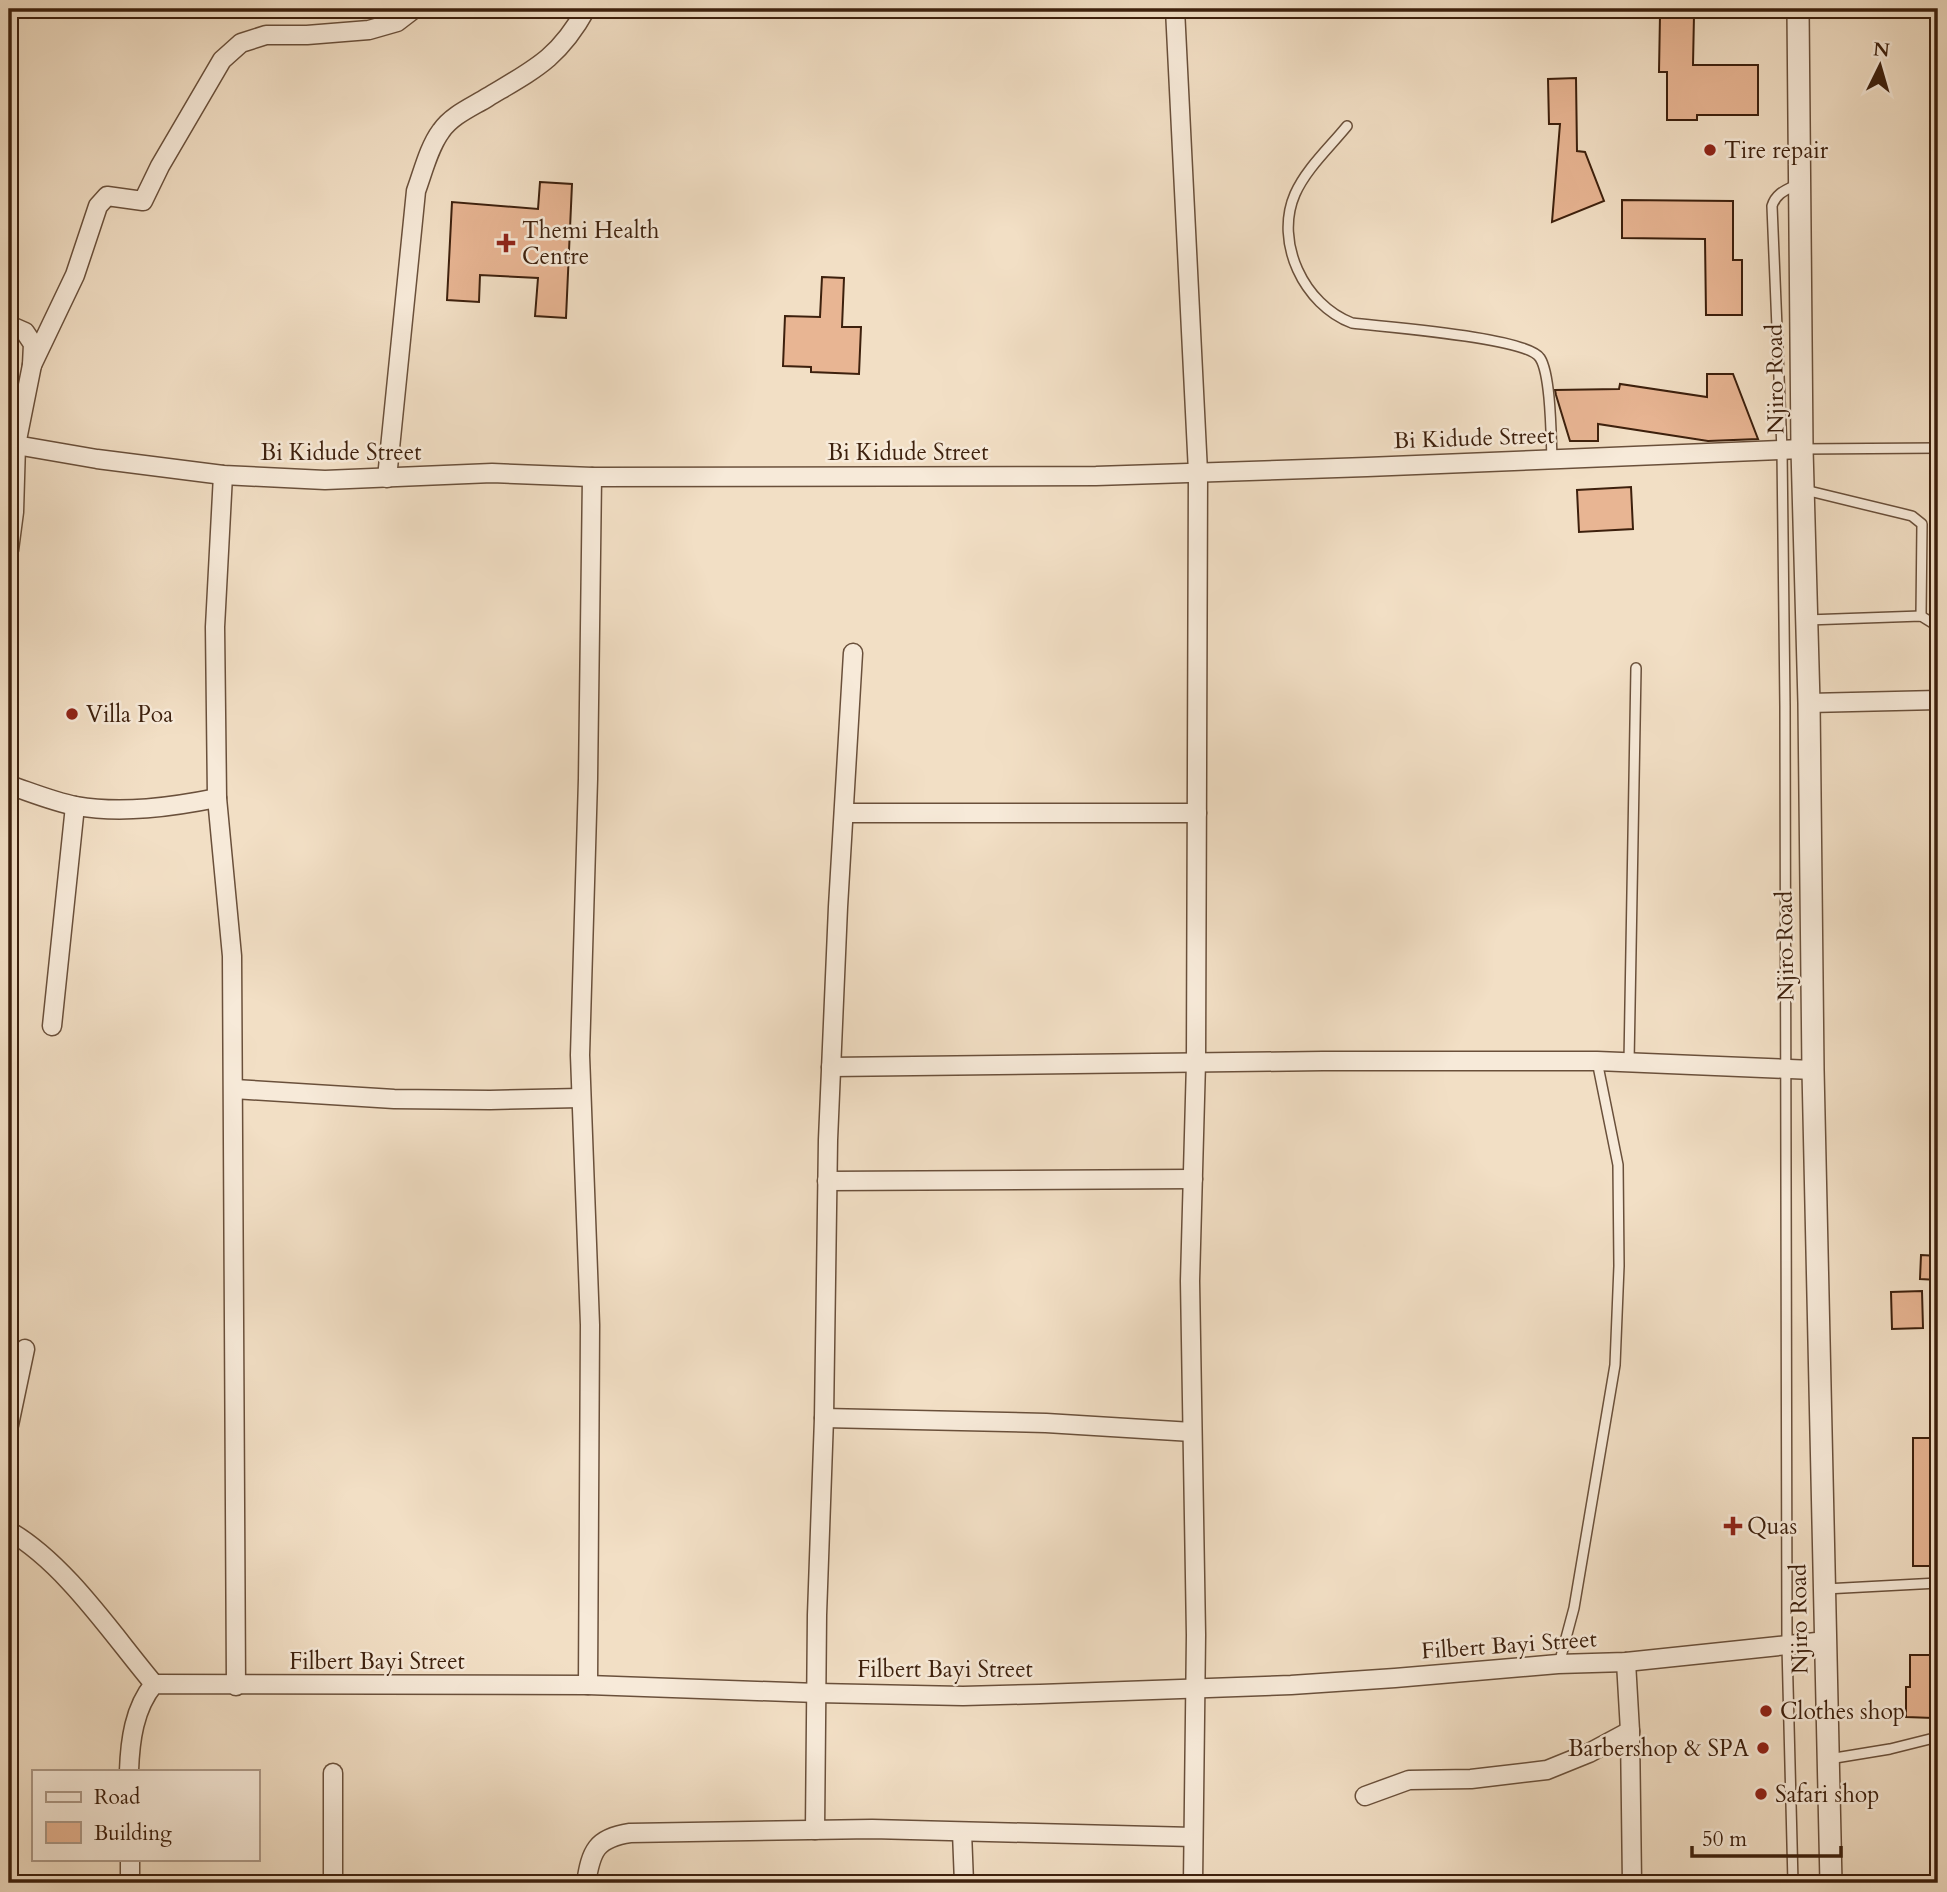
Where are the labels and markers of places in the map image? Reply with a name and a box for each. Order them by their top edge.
place label: Tire repair [1724,135,1829,166]
marker: Tire repair [1702,142,1718,158]
place label: Themi Health Centre [522,215,660,272]
marker: Themi Health Centre [496,233,516,253]
place label: Villa Poa [86,699,173,730]
marker: Villa Poa [64,706,80,722]
place label: Quas [1747,1511,1797,1542]
marker: Quas [1725,1518,1741,1534]
place label: Clothes shop [1780,1696,1905,1727]
marker: Clothes shop [1758,1703,1774,1719]
place label: Barbershop & SPA [1568,1733,1750,1764]
marker: Barbershop & SPA [1755,1740,1771,1756]
place label: Safari shop [1775,1779,1879,1810]
marker: Safari shop [1753,1786,1769,1802]

